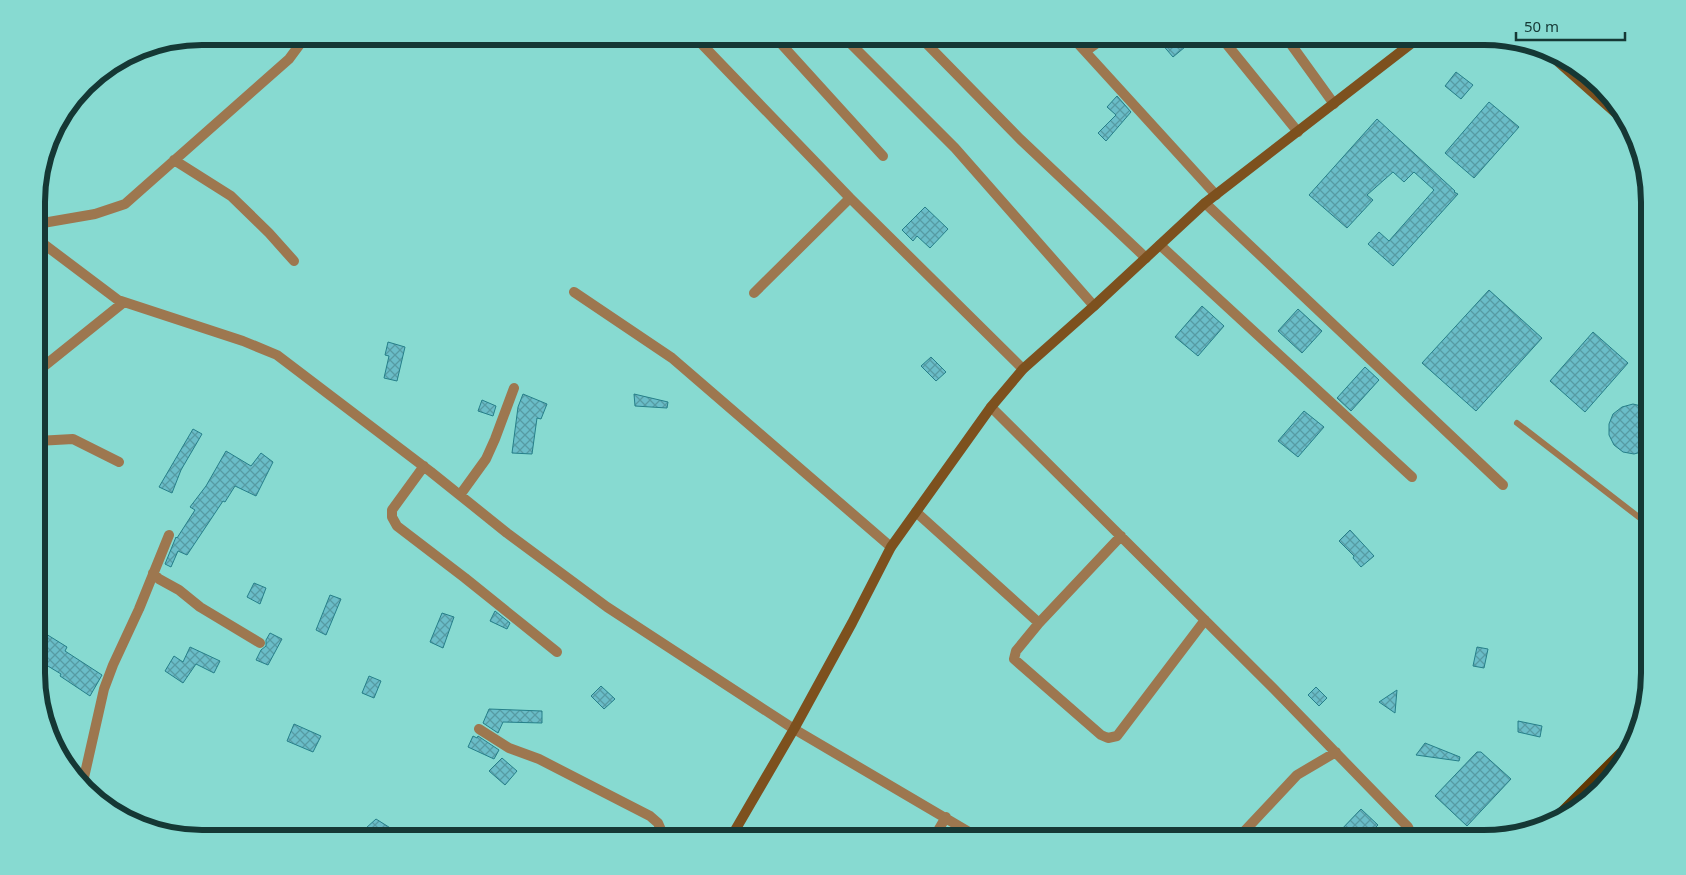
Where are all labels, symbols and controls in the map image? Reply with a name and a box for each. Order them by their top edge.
scale bar [1516,10,1625,42]
text: 50 m [1524,16,1559,36]

